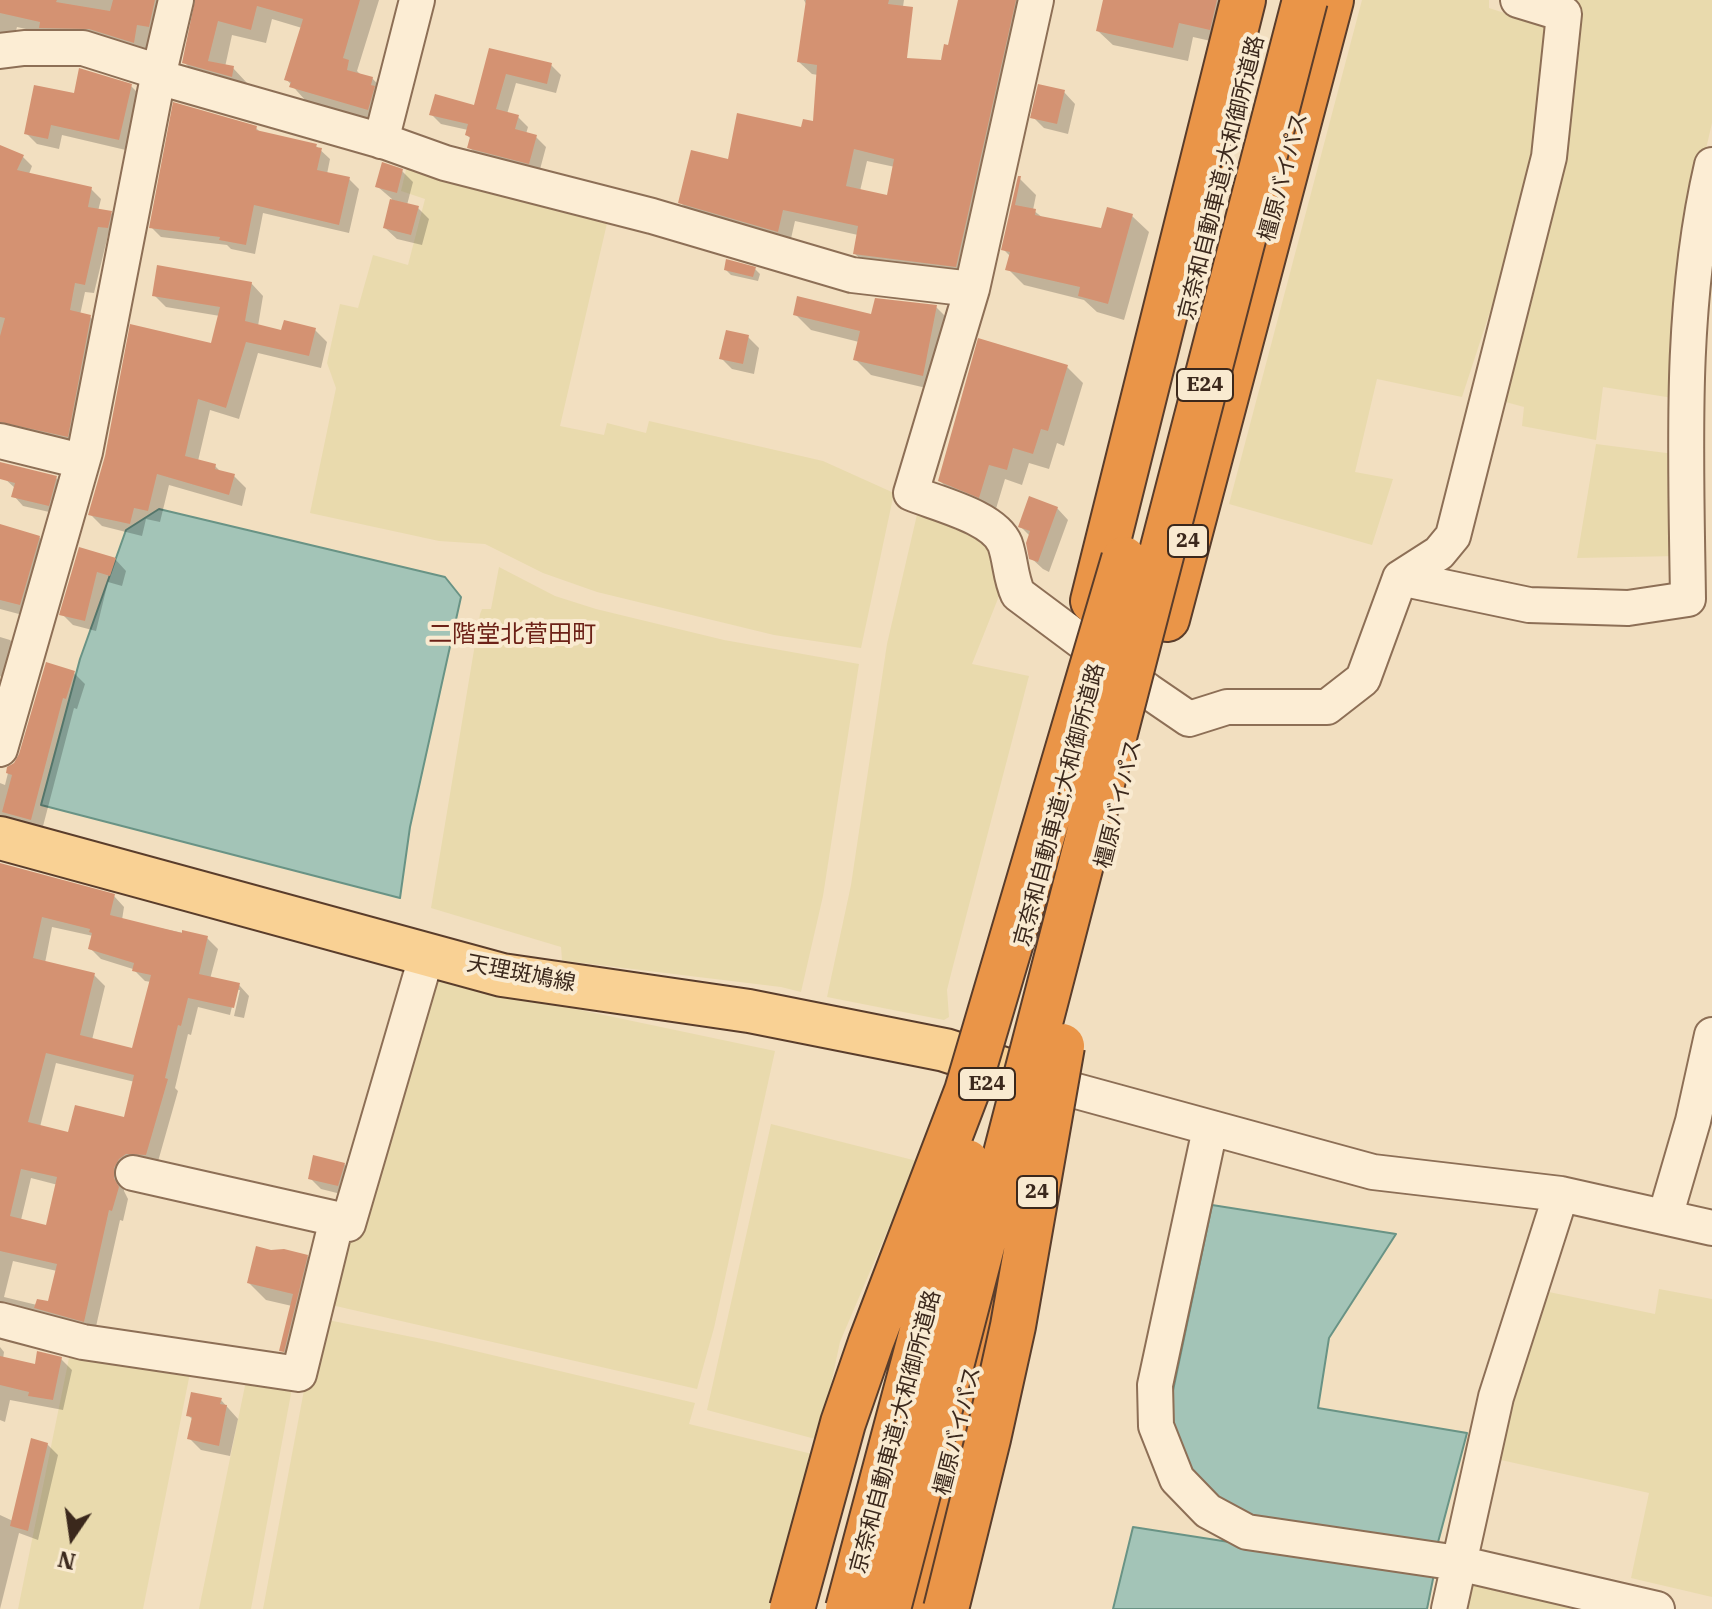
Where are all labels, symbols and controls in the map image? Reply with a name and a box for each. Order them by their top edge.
street label: 京奈和自動車道;大和御所道路 [1174,33,1270,323]
street label: 橿原バイパス [1254,110,1314,244]
road number: E24 [1177,369,1233,401]
road number: 24 [1168,525,1208,557]
district label: 二階堂北菅田町 [428,621,596,649]
street label: 京奈和自動車道;大和御所道路 [1009,660,1111,950]
street label: 橿原バイパス [1090,737,1148,871]
street label: 天理斑鳩線 [464,951,578,997]
road number: E24 [959,1068,1015,1100]
road number: 24 [1017,1176,1057,1208]
street label: 京奈和自動車道;大和御所道路 [845,1287,947,1577]
street label: 橿原バイパス [929,1364,987,1498]
north arrow [32,1497,112,1577]
text: N [55,1545,78,1577]

